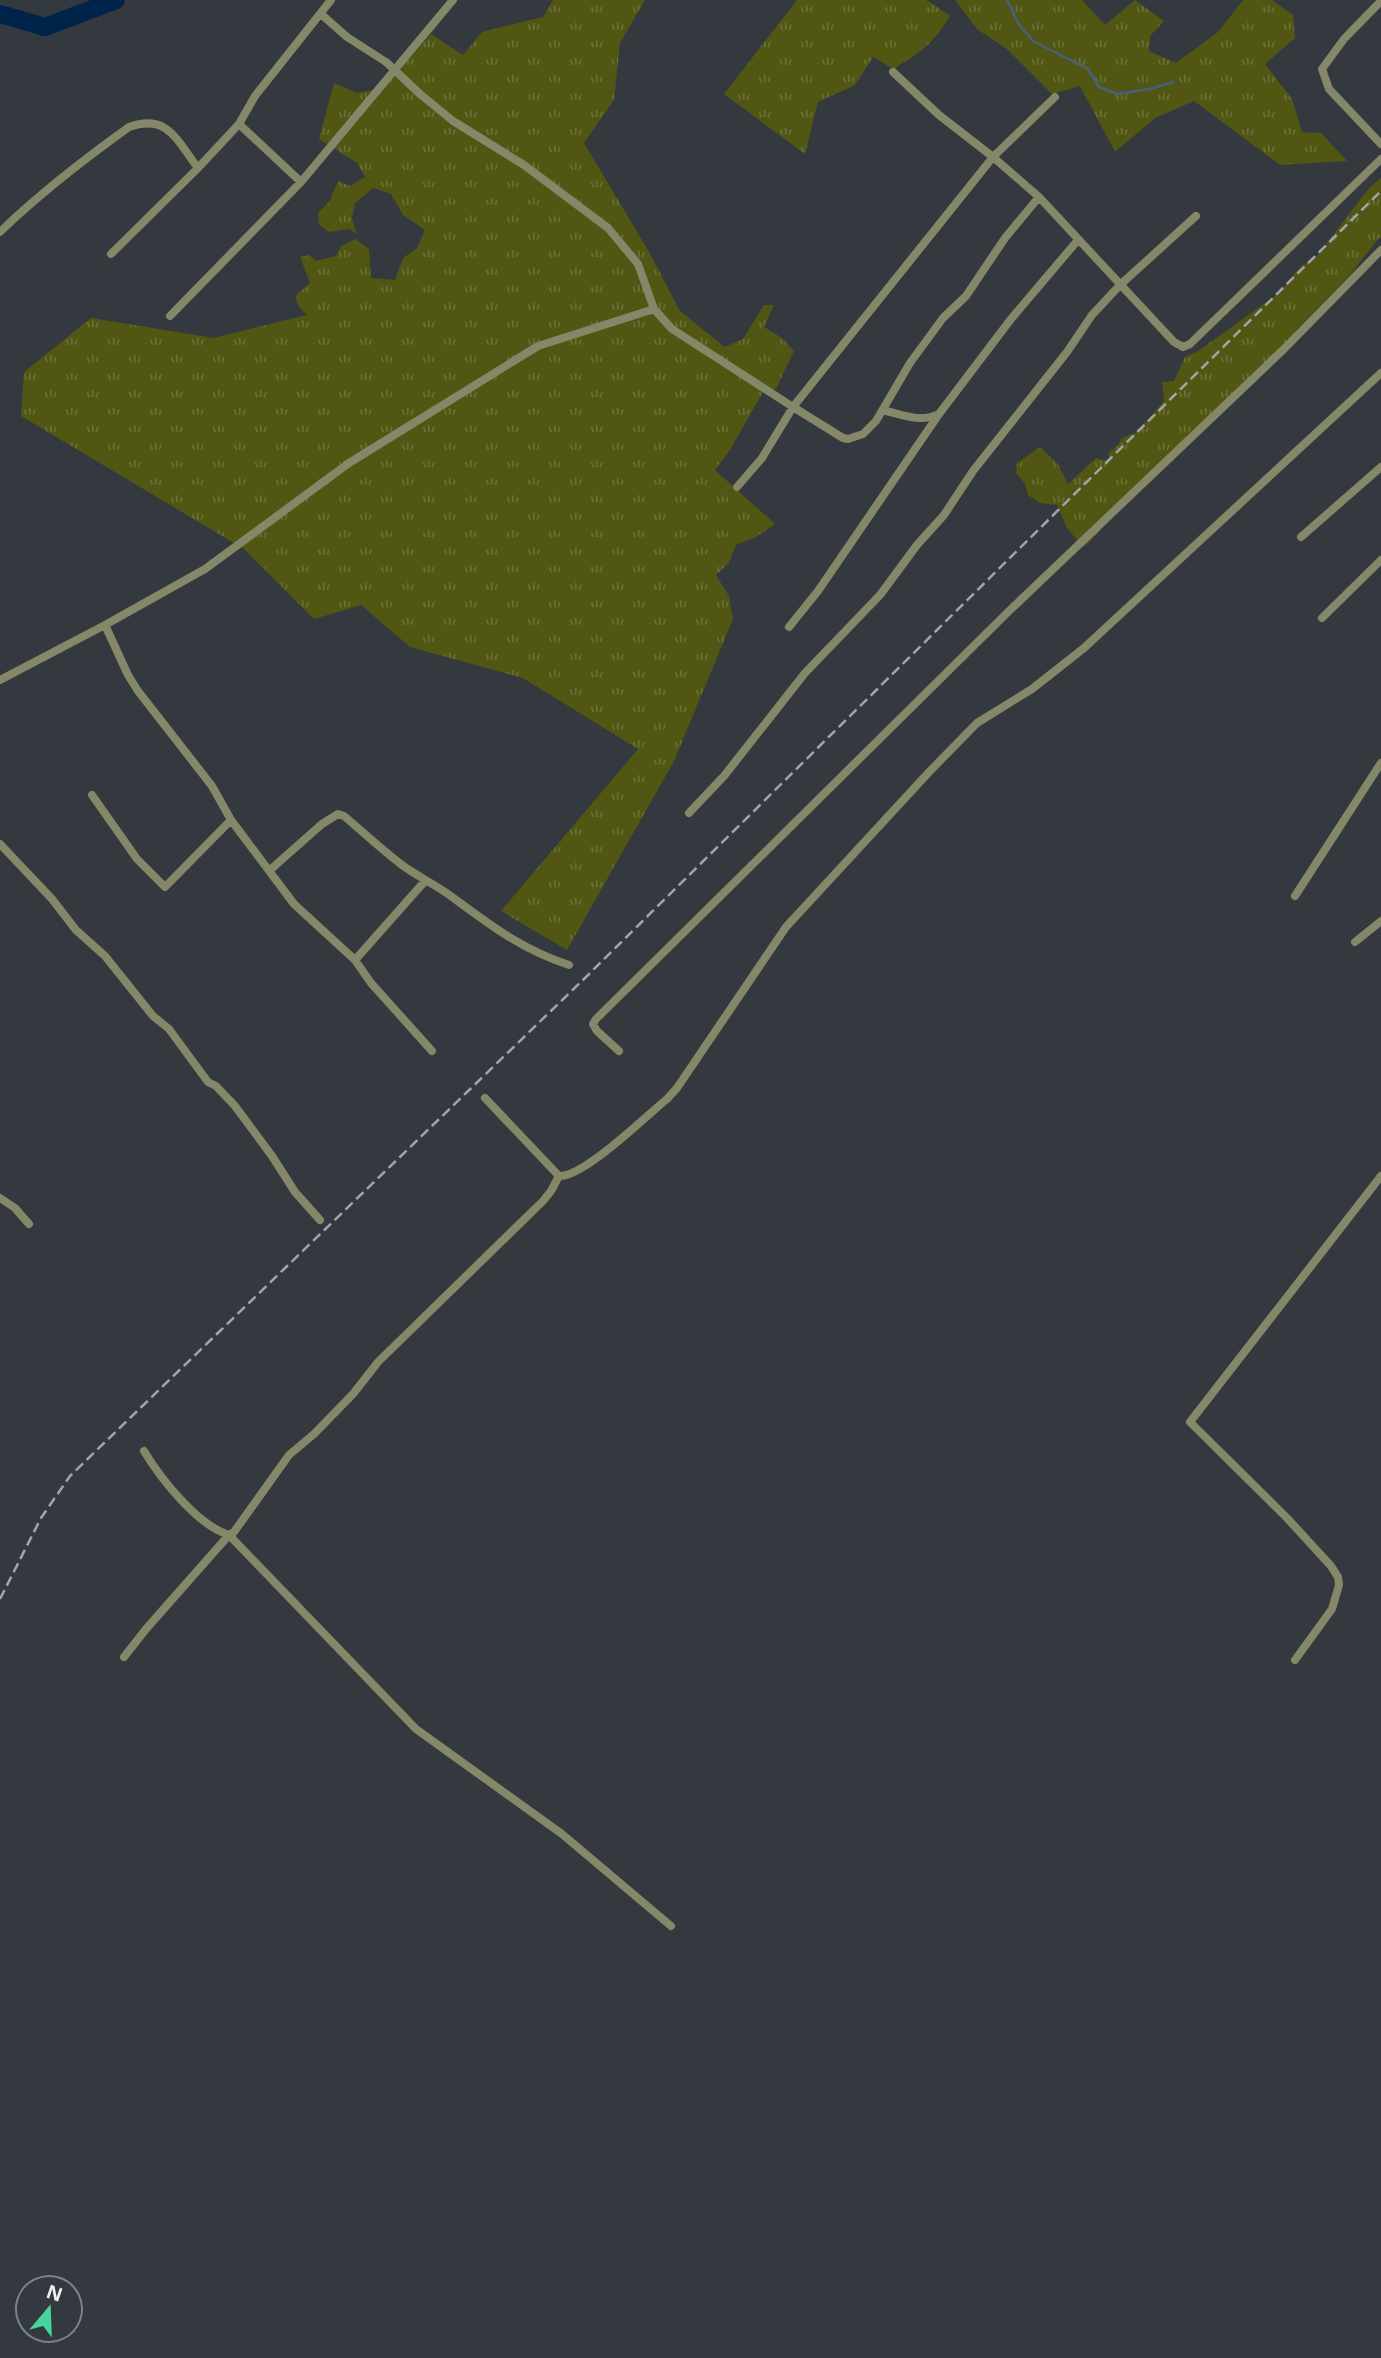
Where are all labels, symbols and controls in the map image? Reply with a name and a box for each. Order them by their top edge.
north arrow [14,2274,84,2344]
text: N [43,2278,66,2308]

